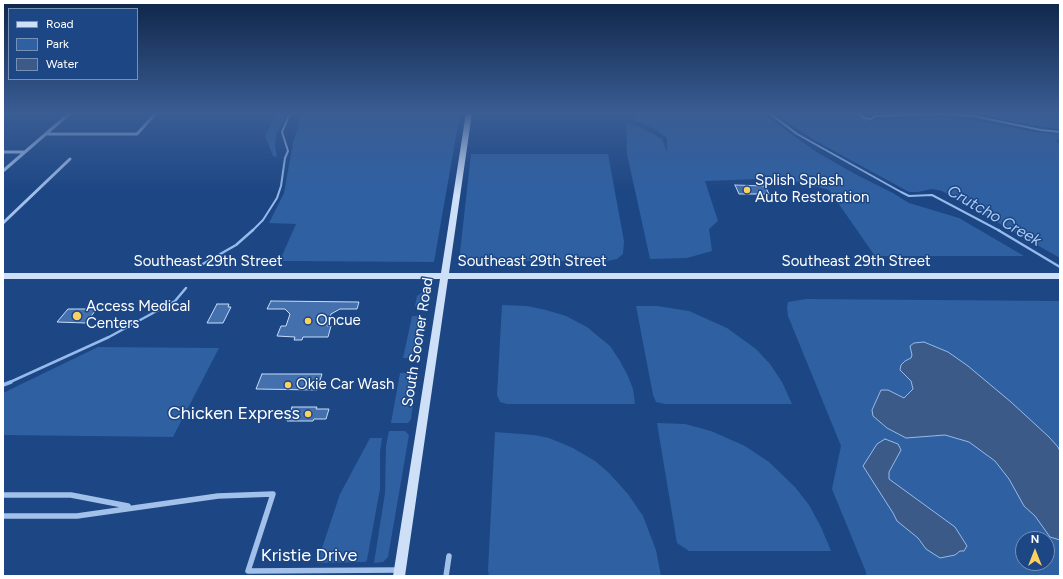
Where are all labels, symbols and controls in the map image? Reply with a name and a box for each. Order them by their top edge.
legend [8,8,138,80]
text: Road [46,17,74,31]
text: Park [46,37,69,51]
text: Water [46,57,78,71]
place label: Splish Splash Auto Restoration [755,172,869,207]
water label: Crutcho Creek [944,181,1044,251]
marker: Splish Splash Auto Restoration [742,185,752,195]
street label: Southeast 29th Street [133,253,283,271]
street label: Southeast 29th Street [457,253,607,271]
street label: Southeast 29th Street [781,253,931,271]
street label: South Sooner Road [399,276,437,408]
place label: Access Medical Centers [86,298,190,333]
marker: Access Medical Centers [71,310,83,322]
place label: Oncue [316,312,361,330]
marker: Oncue [303,316,313,326]
place label: Okie Car Wash [296,376,394,394]
marker: Okie Car Wash [283,380,293,390]
place label: Chicken Express [168,403,300,425]
marker: Chicken Express [303,409,313,419]
north arrow [1015,531,1055,571]
text: N [1031,533,1039,546]
street label: Kristie Drive [261,545,357,567]

